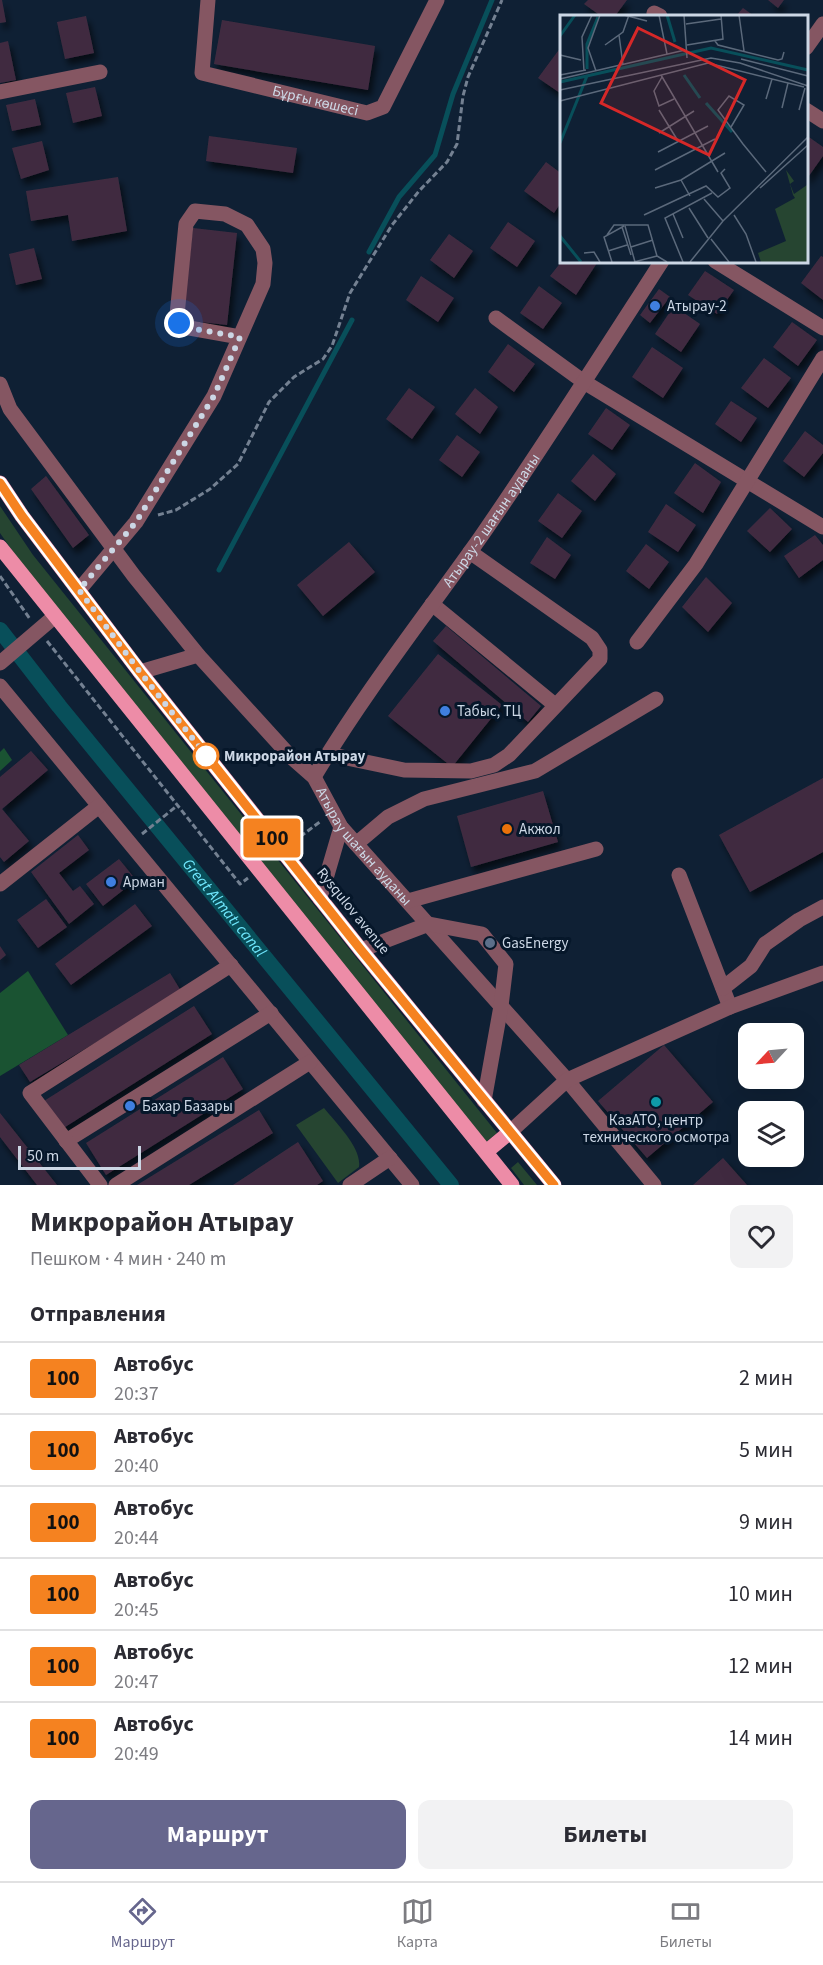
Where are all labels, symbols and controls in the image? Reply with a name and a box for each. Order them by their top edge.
inset map [560,15,808,262]
street label: Бұрғы көшесі [270,80,361,121]
place label: Атырау-2 [667,296,727,317]
marker: Атырау-2 [648,299,662,313]
your location [164,308,194,338]
street label: Атырау-2 шағын ауданы [437,449,545,591]
place label: Табыс, ТЦ [457,701,521,722]
marker: Табыс, ТЦ [438,704,452,718]
marker: Микрорайон Атырау [193,743,219,769]
place label: Микрорайон Атырау [224,746,366,767]
street label: Атырау шағын ауданы [311,783,417,910]
line badge: 100 [238,818,306,858]
place label: Акжол [519,819,561,840]
marker: Акжол [500,822,514,836]
text: 100 [255,823,289,853]
water label: Great Almatı canal [177,854,271,962]
street label: Rysqulov avenue [311,863,395,959]
place label: Арман [123,872,165,893]
marker: Арман [104,875,118,889]
place label: GasEnergy [502,933,569,954]
marker: GasEnergy [483,936,497,950]
north arrow [738,1023,804,1089]
map controls [738,1023,804,1167]
marker: КазАТО, центр технического осмотра [649,1095,663,1109]
place label: Бахар Базары [142,1096,233,1117]
marker: Бахар Базары [123,1099,137,1113]
button: layers [738,1101,804,1167]
place label: КазАТО, центр технического осмотра [583,1110,729,1148]
scale bar [18,1143,141,1170]
text: 50 m [27,1145,59,1167]
text: Микрорайон Атырау [30,1202,294,1242]
button: heart [730,1205,793,1268]
text: Пешком · 4 мин · 240 m [30,1245,226,1273]
text: Отправления [30,1298,166,1330]
text: Автобус [114,1348,194,1380]
text: 2 мин [739,1362,793,1394]
text: 100 [46,1363,80,1393]
text: 20:37 [114,1380,159,1408]
text: Автобус [114,1420,194,1452]
text: 5 мин [739,1434,793,1466]
text: 100 [46,1435,80,1465]
text: 20:40 [114,1452,159,1480]
text: Автобус [114,1492,194,1524]
text: 9 мин [739,1506,793,1538]
text: 100 [46,1507,80,1537]
text: 20:44 [114,1524,159,1552]
text: Автобус [114,1564,194,1596]
text: 10 мин [728,1578,793,1610]
text: 100 [46,1579,80,1609]
text: 20:45 [114,1596,159,1624]
text: Автобус [114,1636,194,1668]
text: 12 мин [728,1650,793,1682]
text: 100 [46,1651,80,1681]
text: 20:47 [114,1668,159,1696]
text: Автобус [114,1708,194,1740]
text: 14 мин [728,1722,793,1754]
text: 100 [46,1723,80,1753]
text: 20:49 [114,1740,159,1768]
button: Маршрут [30,1800,406,1869]
button: Билеты [418,1800,793,1869]
tab: Маршрут [111,1895,175,1953]
tab: Карта [397,1895,438,1953]
tab: Билеты [659,1895,712,1953]

